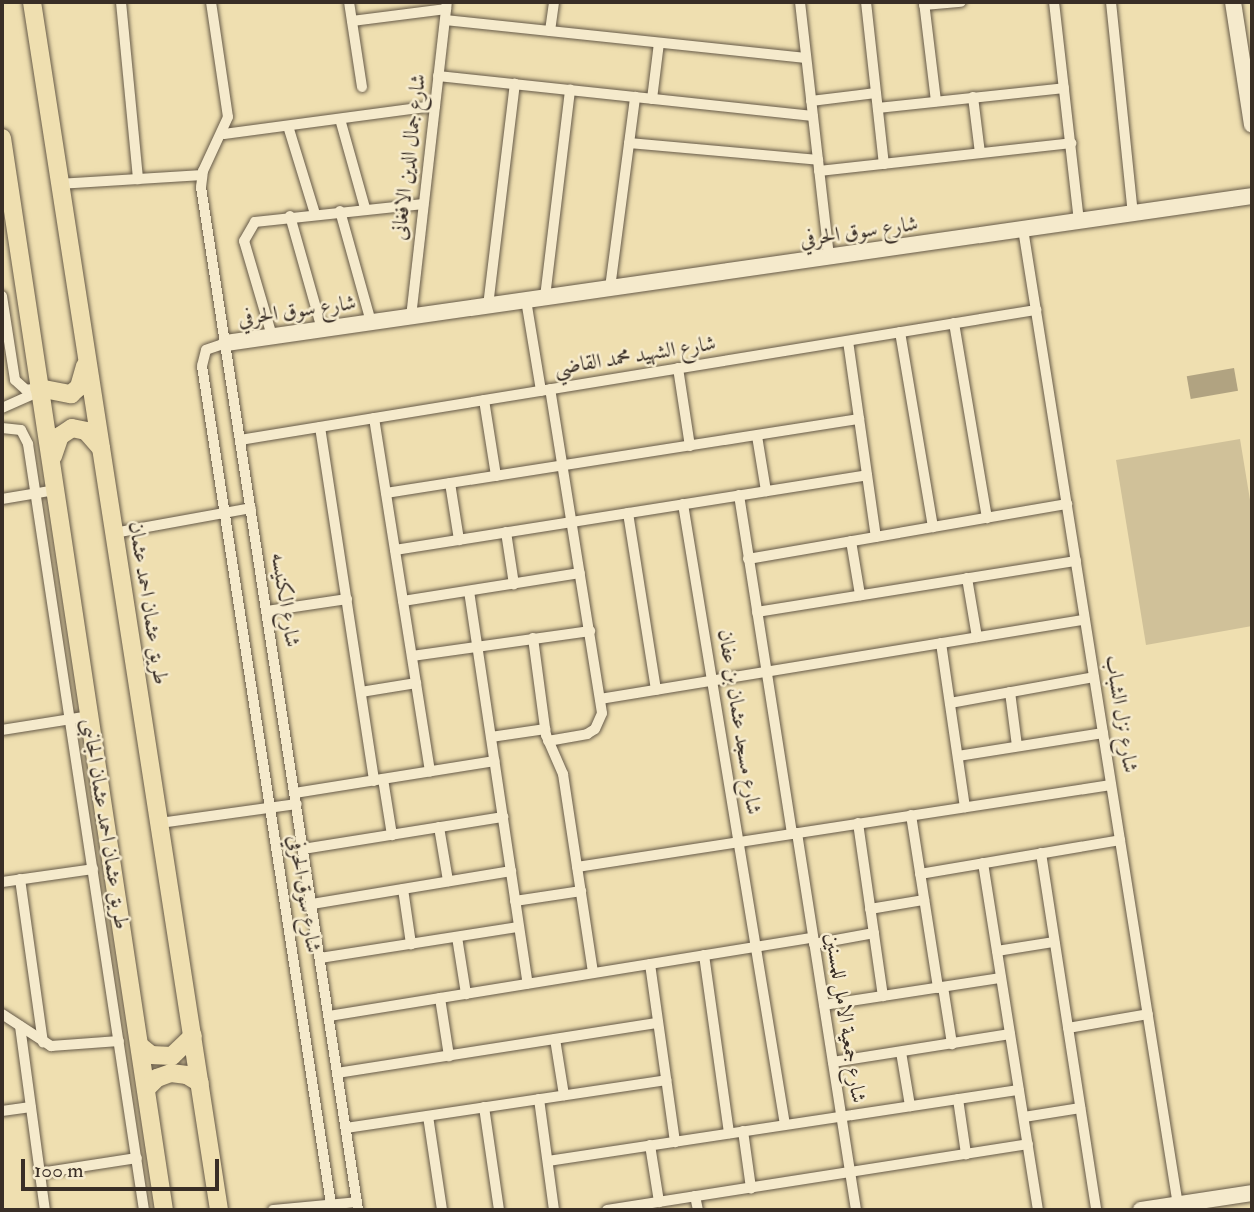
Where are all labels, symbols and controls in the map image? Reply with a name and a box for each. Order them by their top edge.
street label: شارع جمال الدين الافغانى [386,72,432,242]
street label: شارع سوق الحرفي [798,211,920,253]
street label: شارع سوق الحرفي [236,290,358,332]
street label: شارع الشهيد محمد القاضي [552,331,718,381]
street label: طريق عثمان احمد عثمان [123,520,173,686]
street label: شارع الكنيسه [265,551,305,649]
street label: شارع مسجد عثمان بن عفان [712,627,766,817]
street label: شارع نزل الشباب [1099,653,1143,775]
street label: طريق عثمان احمد عثمان الجانبى [76,717,134,931]
street label: شارع سوق الحرفي [282,833,326,955]
street label: شارع جمعية الامل للمسنين [819,931,871,1105]
scale bar [24,1146,222,1190]
text: 100 m [34,1157,84,1184]

